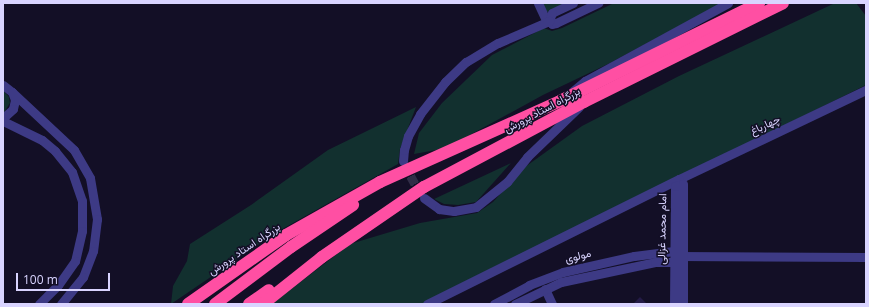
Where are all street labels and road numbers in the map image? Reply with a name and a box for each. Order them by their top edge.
street label: بزرگراه استاد پرورش [502,84,582,136]
street label: چهارباغ [748,112,782,138]
street label: امام محمد غزالی [655,193,669,265]
street label: بزرگراه استاد پرورش [205,220,283,278]
street label: مولوی [564,246,592,266]

